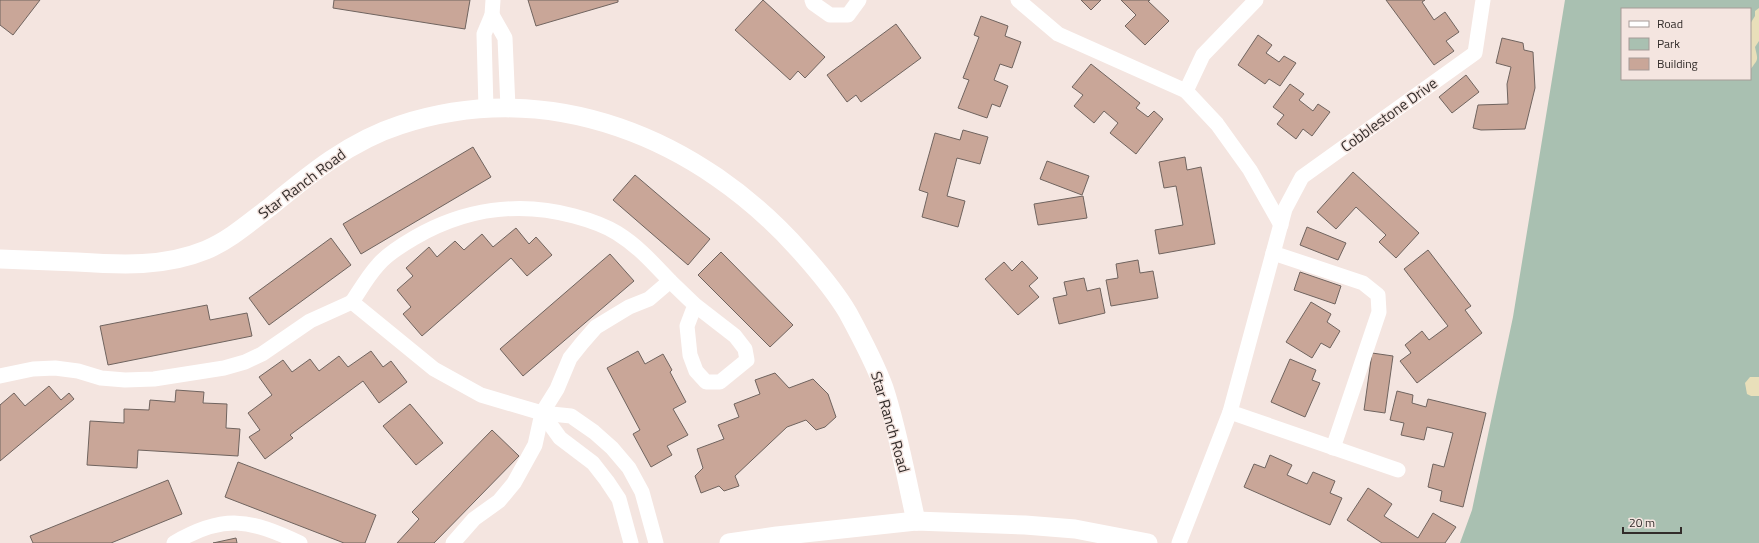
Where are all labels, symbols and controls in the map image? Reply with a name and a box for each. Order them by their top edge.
legend [1621,8,1751,80]
text: Road [1657,14,1683,33]
text: Park [1657,34,1680,53]
text: Building [1657,54,1698,73]
street label: Cobblestone Drive [1336,72,1442,158]
street label: Star Ranch Road [253,143,350,224]
street label: Star Ranch Road [865,368,916,475]
scale bar [1623,509,1681,535]
text: 20 m [1629,513,1655,532]

